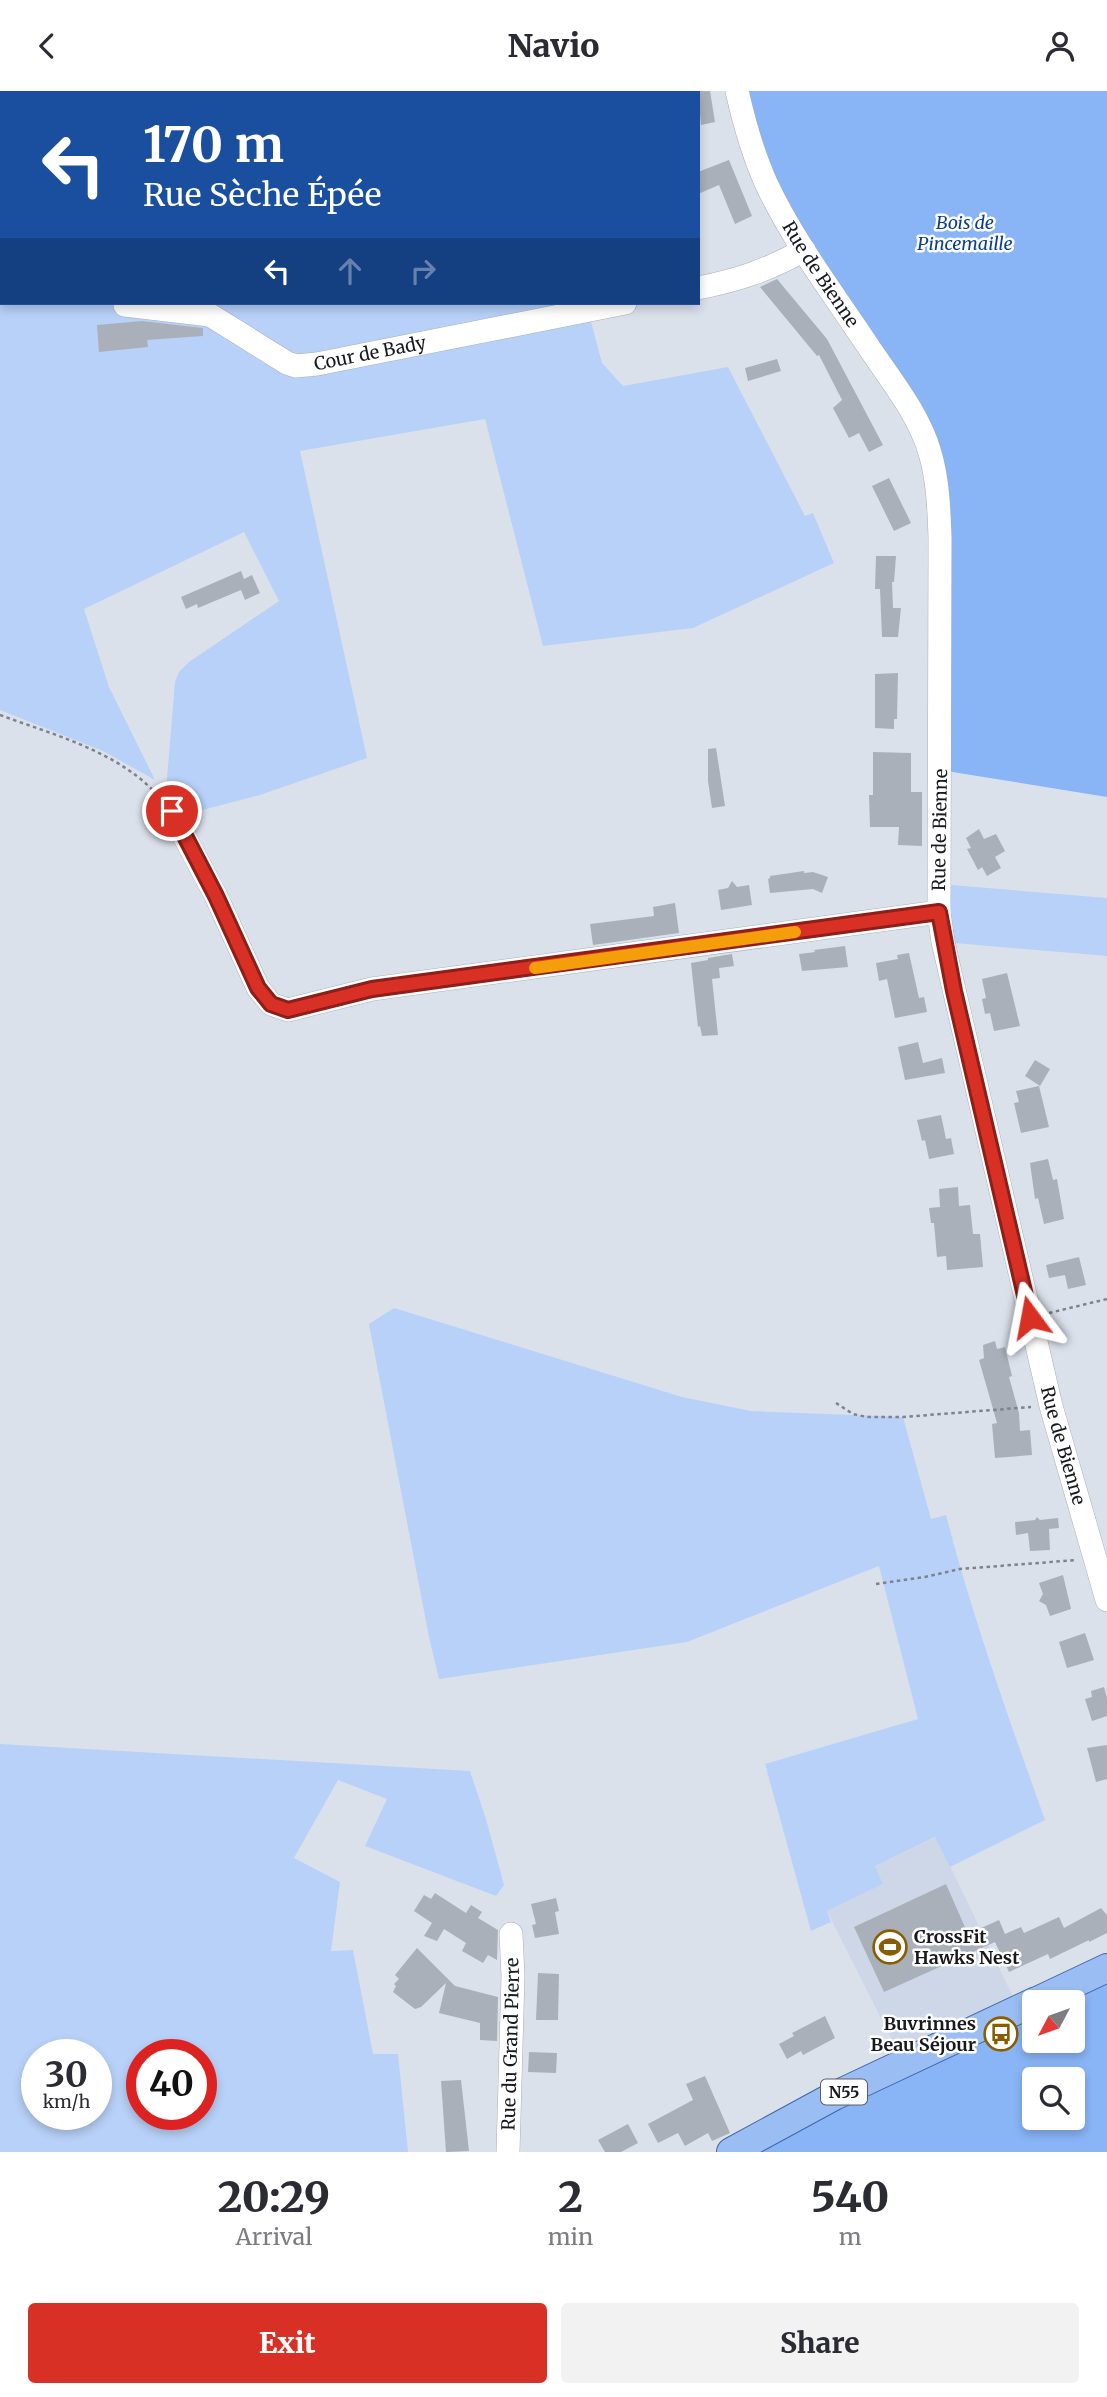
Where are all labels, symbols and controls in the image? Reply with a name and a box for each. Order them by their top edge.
text: Navio [508,26,599,66]
icon: back [28,27,66,65]
icon: person [1041,27,1079,65]
text: 170 m [143,114,284,175]
icon: left [28,119,119,210]
text: Rue Sèche Épée [143,175,382,215]
park label: Bois de Pincemaille [917,211,1013,255]
street label: Rue de Bienne [777,217,864,332]
icon: left [258,252,296,290]
icon: ahead [331,252,369,290]
icon: right [404,252,442,290]
street label: Cour de Bady [312,331,429,375]
street label: Rue de Bienne [927,769,952,891]
pin [142,781,202,841]
icon: arrive [153,792,191,830]
position arrow [993,1280,1067,1354]
street label: Rue de Bienne [1036,1384,1091,1507]
place label: CrossFit Hawks Nest [914,1925,1020,1969]
sports icon: CrossFit Hawks Nest [871,1928,909,1966]
street label: Rue du Grand Pierre [497,1957,524,2131]
north arrow [1022,1990,1085,2053]
map controls [1022,1990,1085,2130]
place label: Buvrinnes Beau Séjour [871,2012,976,2056]
bus stop icon: Buvrinnes Beau Séjour [982,2015,1020,2053]
speed limit sign: 40 [126,2039,217,2130]
text: 30 [45,2053,88,2097]
button: search [1022,2067,1085,2130]
road number: N55 [821,2079,867,2104]
text: km/h [43,2090,90,2113]
text: 20:29 [218,2171,330,2223]
text: 2 [558,2171,583,2223]
text: 540 [811,2171,889,2223]
text: Arrival [235,2222,312,2251]
text: min [548,2222,593,2251]
text: m [839,2222,862,2251]
button: Exit [28,2303,547,2383]
button: Share [561,2303,1079,2383]

